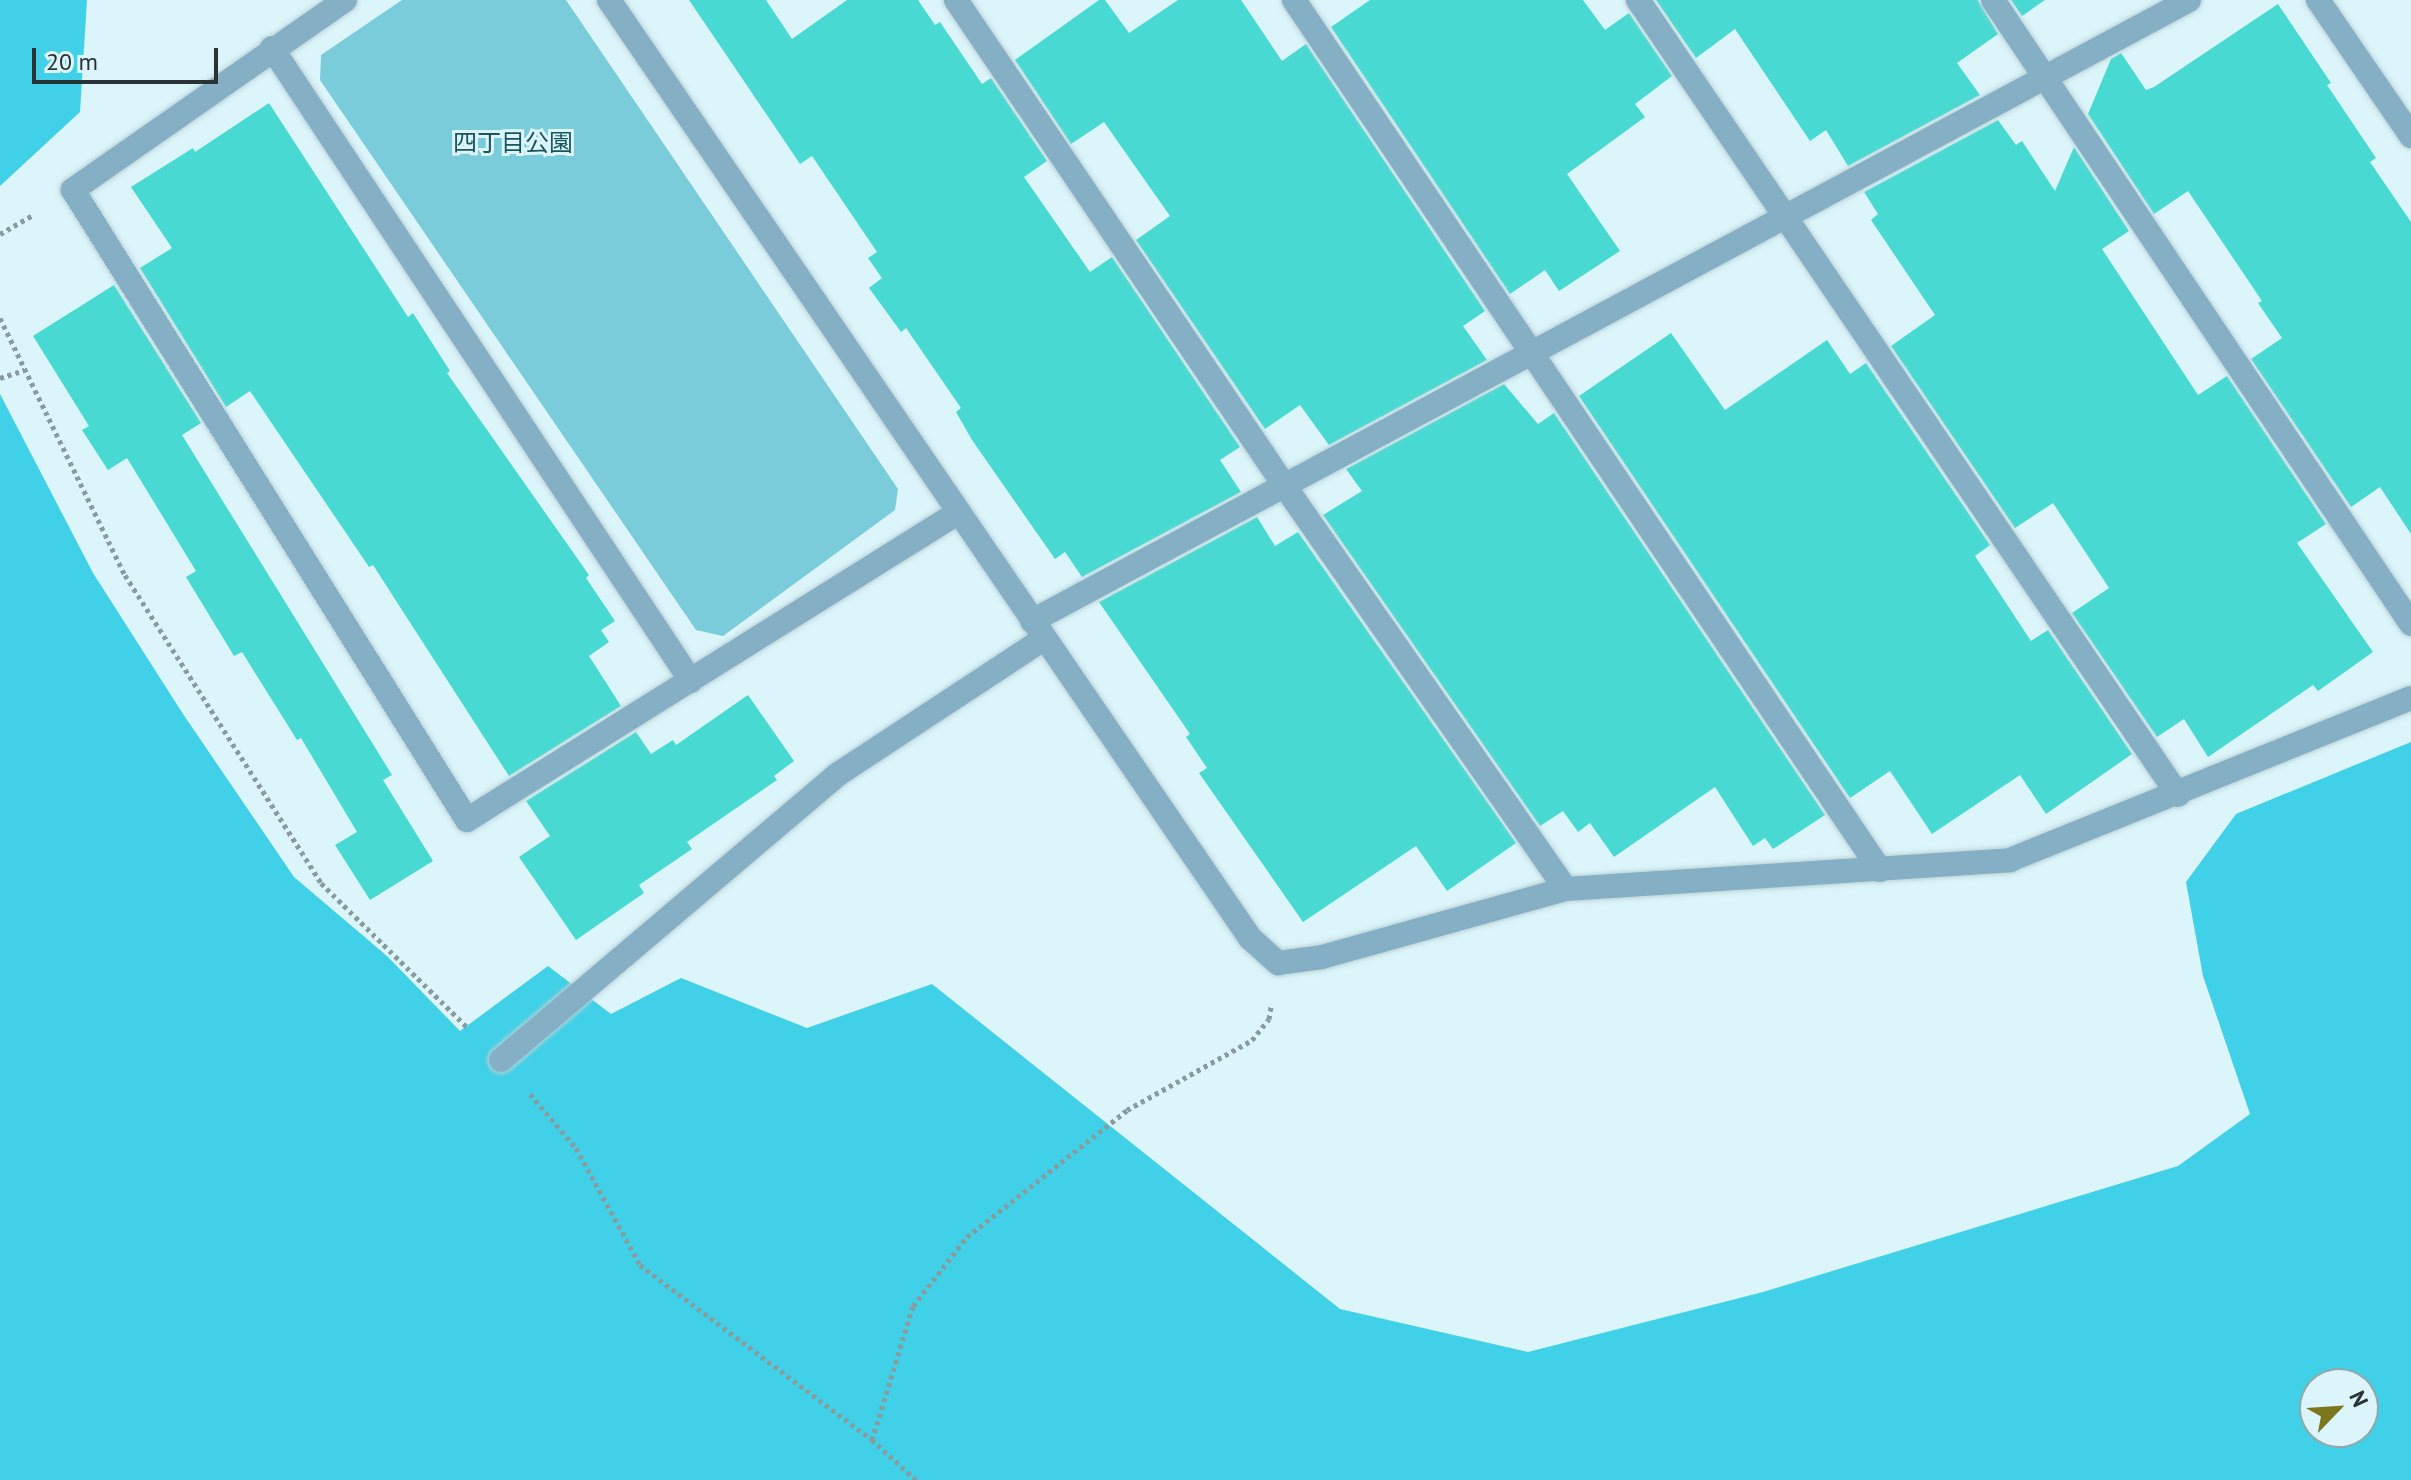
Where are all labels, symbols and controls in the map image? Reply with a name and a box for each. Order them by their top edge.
scale bar [36,32,222,82]
text: 20 m [46,46,98,77]
park label: 四丁目公園 [453,129,573,157]
north arrow [2299,1368,2379,1448]
text: N [2343,1386,2375,1411]

